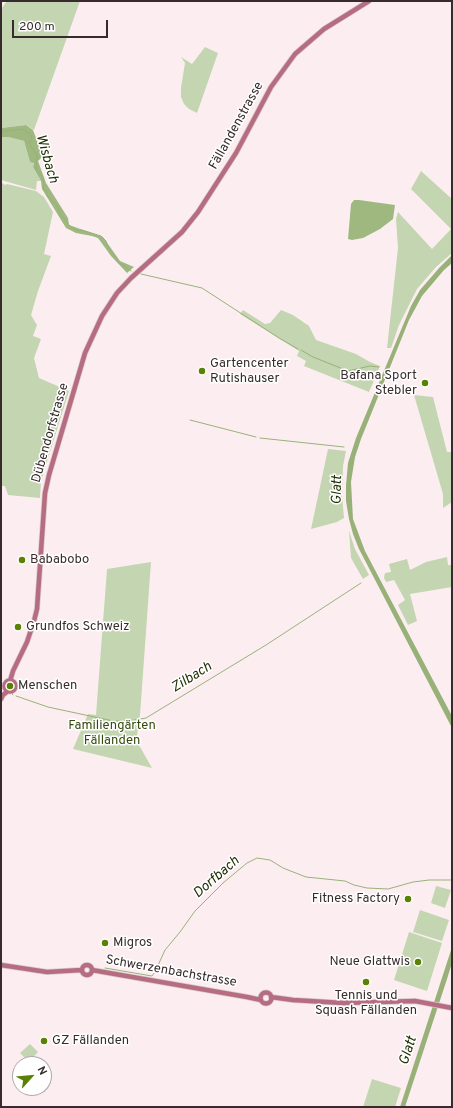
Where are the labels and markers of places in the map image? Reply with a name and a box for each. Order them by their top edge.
place label: Gartencenter Rutishauser [210,356,288,387]
marker: Gartencenter Rutishauser [197,366,207,376]
place label: Bafana Sport Stebler [340,368,417,399]
marker: Bafana Sport Stebler [420,378,430,388]
place label: Bababobo [30,552,89,568]
marker: Bababobo [17,555,27,565]
place label: Grundfos Schweiz [26,619,130,635]
marker: Grundfos Schweiz [13,622,23,632]
place label: Menschen [18,678,77,694]
marker: Menschen [5,681,15,691]
place label: Fitness Factory [312,891,400,907]
marker: Fitness Factory [403,894,413,904]
place label: Migros [113,935,152,951]
marker: Migros [100,938,110,948]
place label: Neue Glattwis [329,954,410,970]
marker: Neue Glattwis [413,957,423,967]
marker: Tennis und Squash Fällanden [361,977,371,987]
place label: Tennis und Squash Fällanden [315,988,417,1019]
place label: GZ Fällanden [52,1033,129,1049]
marker: GZ Fällanden [39,1036,49,1046]

